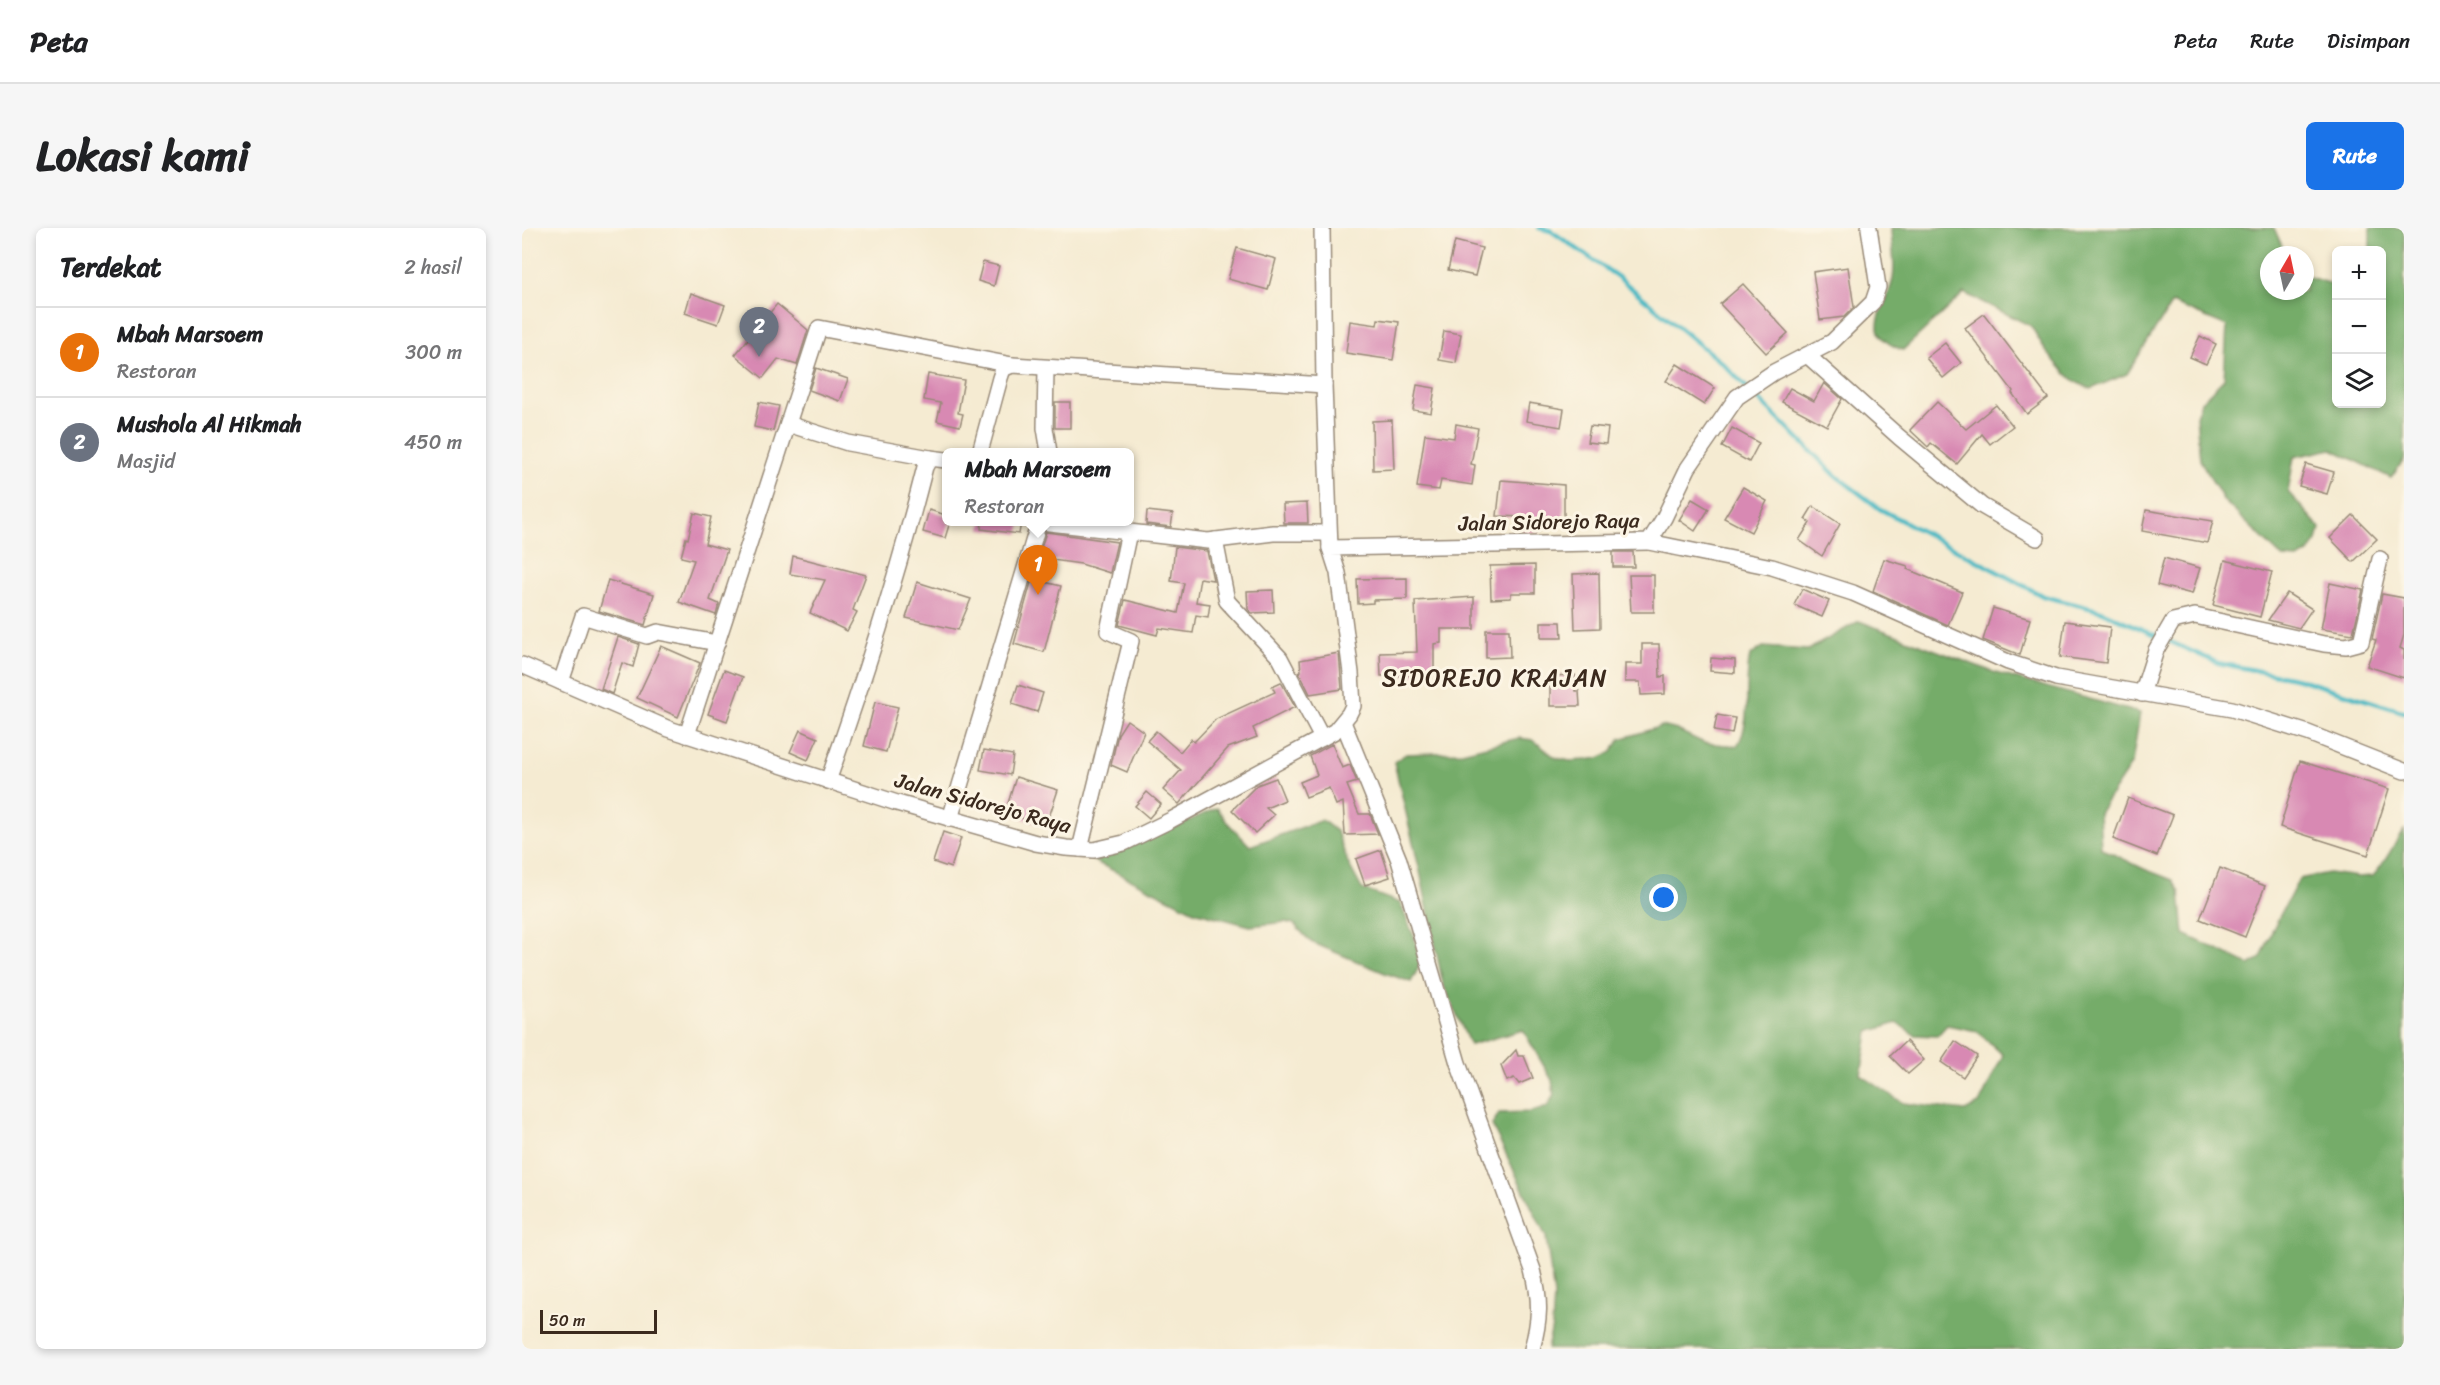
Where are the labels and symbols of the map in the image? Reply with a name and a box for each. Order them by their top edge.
north arrow [2260,246,2314,300]
pin: 2 [740,308,778,357]
street label: Jalan Sidorejo Raya [1457,501,1640,543]
pin: 1 [1018,546,1058,595]
district label: SIDOREJO KRAJAN [1382,657,1608,699]
street label: Jalan Sidorejo Raya [890,761,1076,845]
your location [1649,883,1678,912]
scale bar [540,1307,657,1334]

